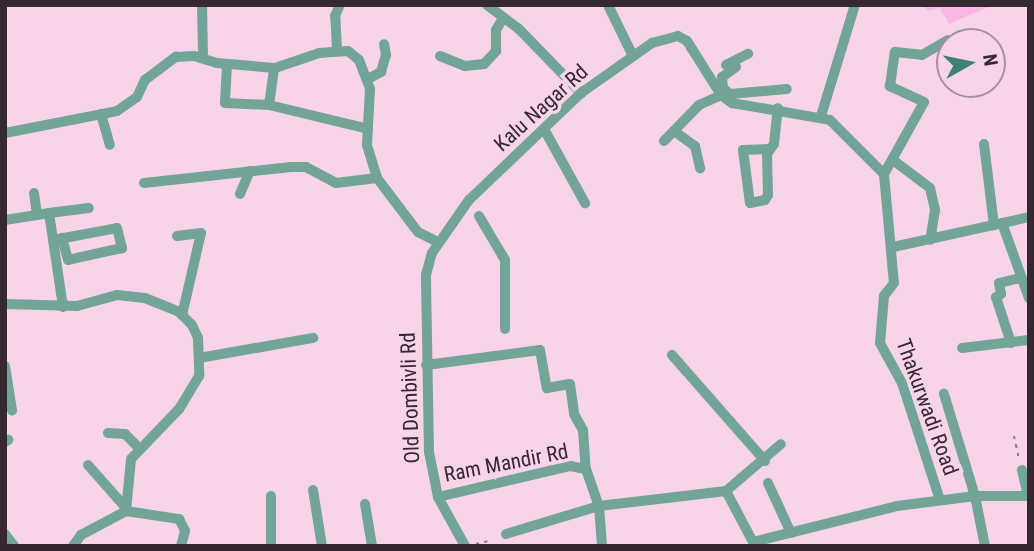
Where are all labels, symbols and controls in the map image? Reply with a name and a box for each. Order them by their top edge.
north arrow [936,28,1006,98]
text: N [978,52,1003,67]
street label: Kalu Nagar Rd [489,59,593,157]
street label: Old Dombivli Rd [395,332,425,464]
street label: Thakurwadi Road [891,335,963,479]
street label: Ram Mandir Rd [442,439,570,487]

